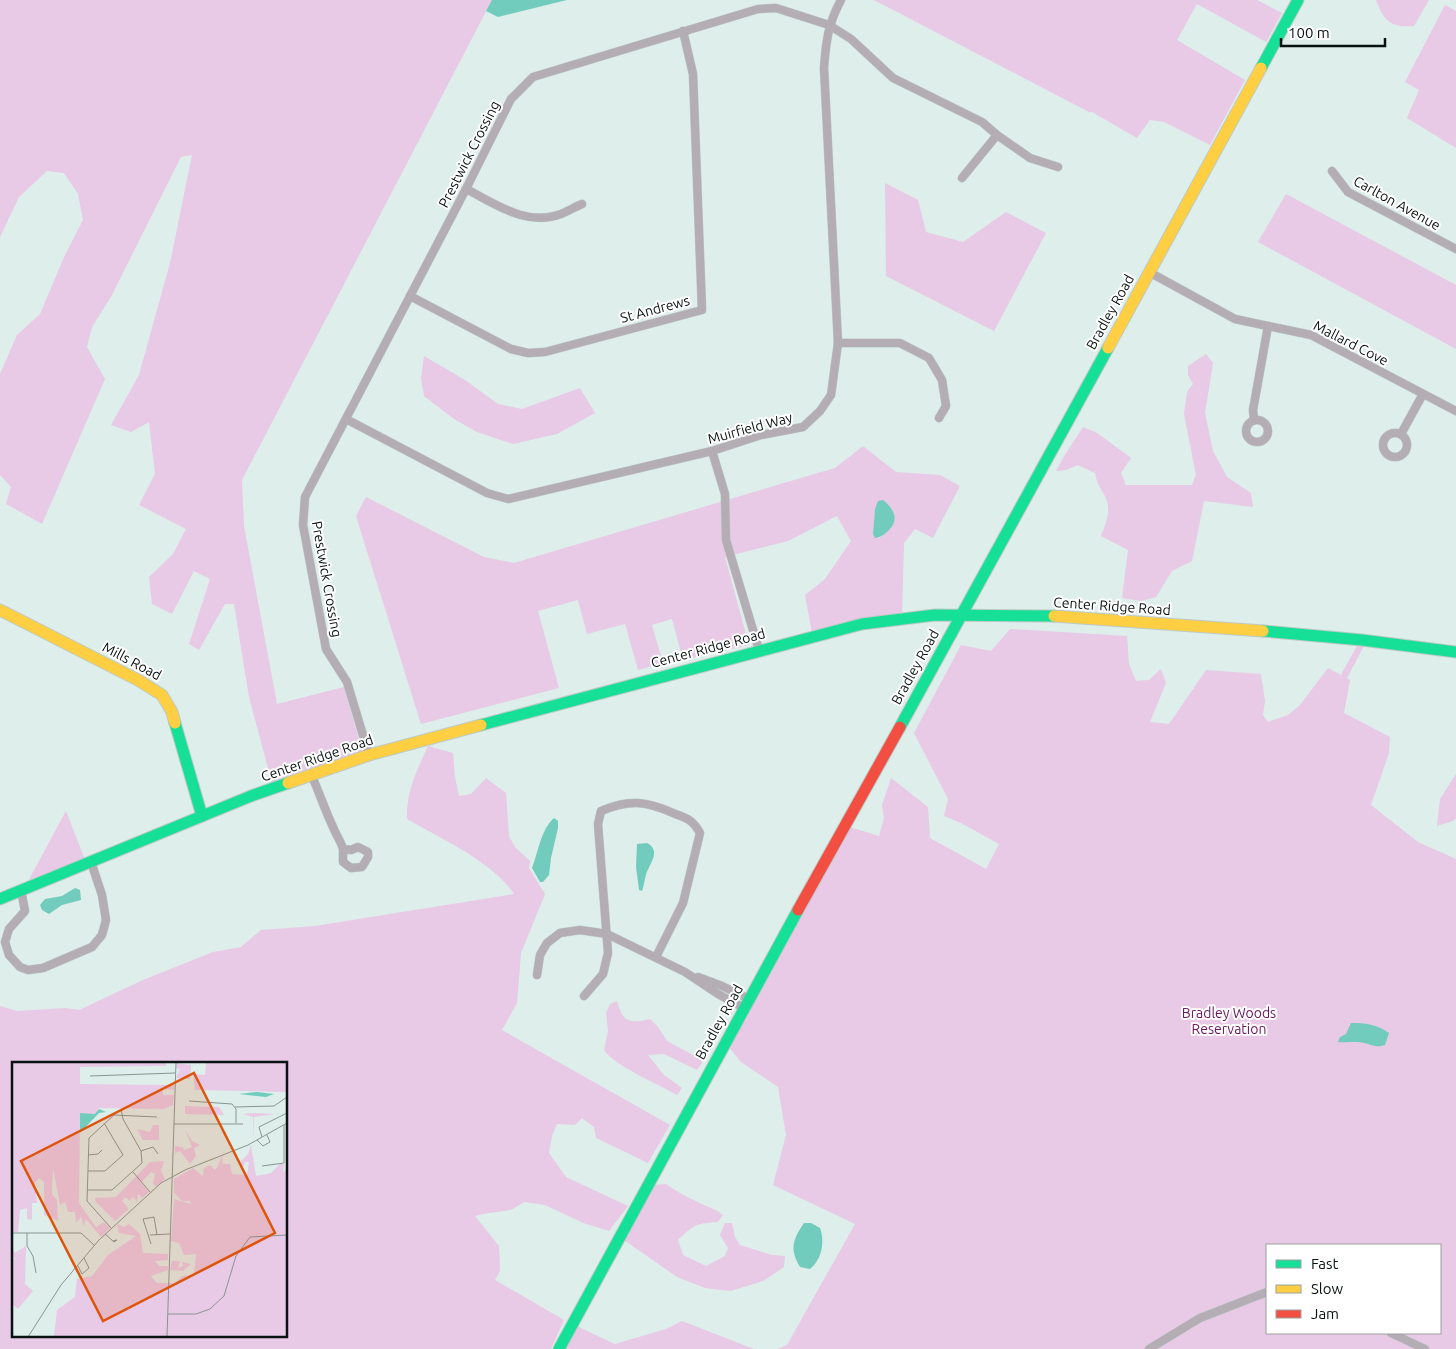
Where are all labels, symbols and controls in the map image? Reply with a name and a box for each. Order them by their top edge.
scale bar [1281,15,1385,47]
text: 100 m [1288,24,1330,41]
street label: Prestwick Crossing [435,98,503,210]
street label: Carlton Avenue [1351,173,1443,233]
street label: Bradley Road [1083,272,1137,352]
street label: St Andrews [618,292,692,326]
street label: Mallard Cove [1311,317,1391,369]
street label: Muirfield Way [706,409,794,447]
street label: Prestwick Crossing [309,520,345,638]
street label: Center Ridge Road [1053,594,1171,618]
street label: Center Ridge Road [649,625,767,671]
street label: Bradley Road [888,627,942,707]
street label: Mills Road [100,639,164,683]
street label: Center Ridge Road [259,731,375,785]
street label: Bradley Road [692,982,746,1062]
park label: Bradley Woods Reservation [1182,1005,1276,1037]
inset map [12,1062,288,1336]
legend [1266,1244,1441,1334]
text: Fast [1311,1255,1339,1272]
text: Slow [1311,1280,1344,1297]
text: Jam [1311,1305,1339,1322]

